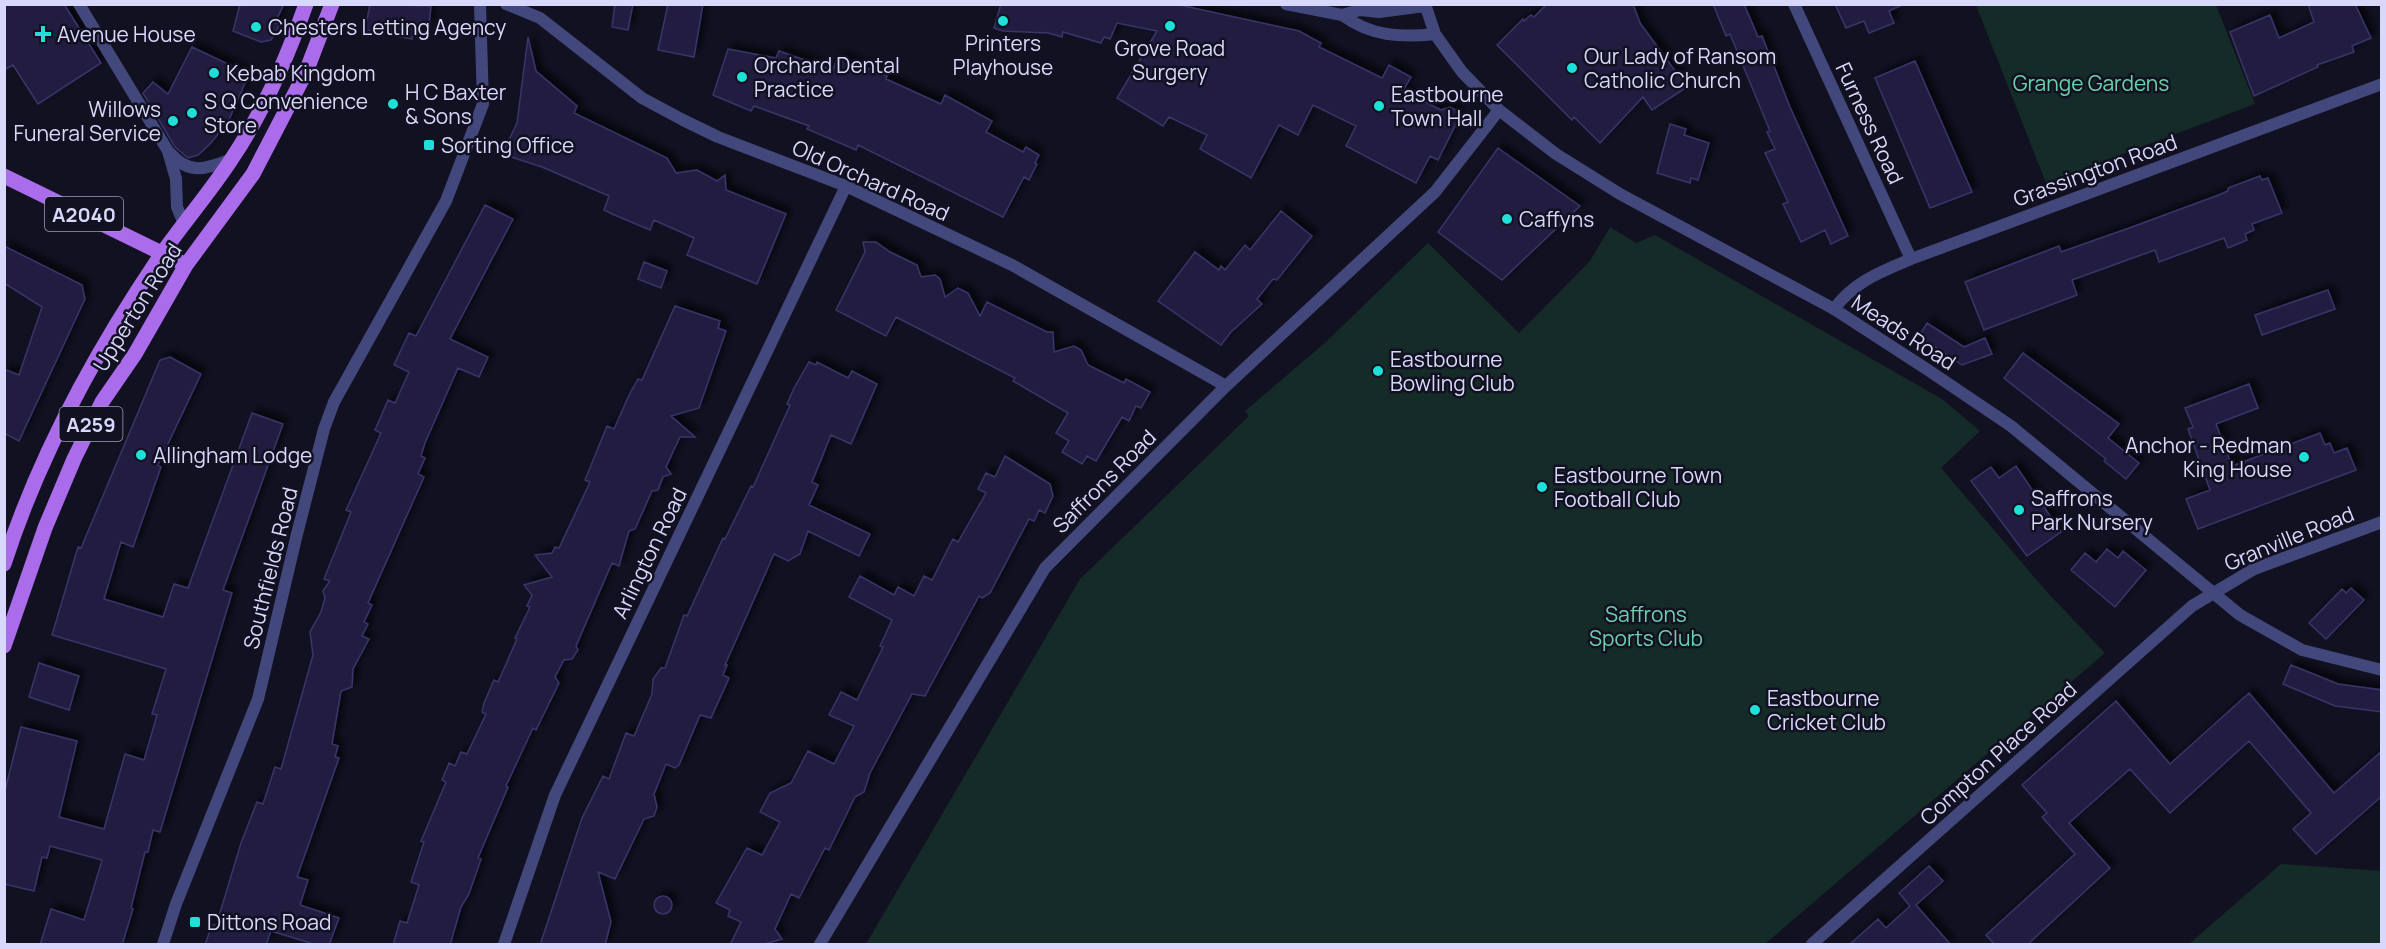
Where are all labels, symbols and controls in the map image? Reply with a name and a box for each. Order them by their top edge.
place label: Chesters Letting Agency [268,13,506,41]
marker: Printers Playhouse [996,14,1010,28]
marker: Grove Road Surgery [1163,19,1177,33]
place label: Avenue House [57,20,196,48]
marker: Chesters Letting Agency [249,20,263,34]
marker: Avenue House [34,25,52,43]
place label: Printers Playhouse [953,29,1053,81]
place label: Grove Road Surgery [1115,34,1225,86]
place label: Our Lady of Ransom Catholic Church [1584,42,1776,94]
place label: Orchard Dental Practice [754,51,900,103]
street label: Furness Road [1830,58,1910,188]
place label: Kebab Kingdom [226,59,376,87]
marker: Our Lady of Ransom Catholic Church [1565,61,1579,75]
marker: Kebab Kingdom [207,66,221,80]
park label: Grange Gardens [2013,69,2169,97]
marker: Orchard Dental Practice [735,70,749,84]
place label: H C Baxter & Sons [405,78,507,130]
place label: Eastbourne Town Hall [1391,80,1504,132]
place label: S Q Convenience Store [204,87,368,139]
place label: Willows Funeral Service [13,95,161,147]
marker: H C Baxter & Sons [386,97,400,111]
marker: Eastbourne Town Hall [1372,99,1386,113]
marker: S Q Convenience Store [185,106,199,120]
marker: Willows Funeral Service [166,114,180,128]
street label: Grassington Road [2009,127,2181,213]
place label: Sorting Office [441,131,574,159]
street label: Old Orchard Road [788,133,954,227]
marker: Sorting Office [422,138,436,152]
road number: A2040 [45,197,123,231]
place label: Caffyns [1519,205,1594,233]
marker: Caffyns [1500,212,1514,226]
street label: Upperton Road [86,238,188,376]
street label: Meads Road [1847,288,1961,376]
place label: Eastbourne Bowling Club [1390,345,1515,397]
marker: Eastbourne Bowling Club [1371,364,1385,378]
road number: A259 [60,407,122,441]
street label: Saffrons Road [1046,423,1162,539]
place label: Anchor - Redman King House [2125,431,2292,483]
place label: Allingham Lodge [153,441,312,469]
marker: Allingham Lodge [134,448,148,462]
marker: Anchor - Redman King House [2297,450,2311,464]
place label: Eastbourne Town Football Club [1554,461,1722,513]
marker: Eastbourne Town Football Club [1535,480,1549,494]
street label: Arlington Road [605,483,693,623]
street label: Southfields Road [236,484,304,652]
place label: Saffrons Park Nursery [2031,484,2153,536]
street label: Granville Road [2220,499,2358,577]
marker: Saffrons Park Nursery [2012,503,2026,517]
park label: Saffrons Sports Club [1589,600,1703,652]
street label: Compton Place Road [1914,675,2082,831]
place label: Eastbourne Cricket Club [1767,684,1886,736]
marker: Eastbourne Cricket Club [1748,703,1762,717]
place label: Dittons Road [207,908,331,936]
marker: Dittons Road [188,915,202,929]

